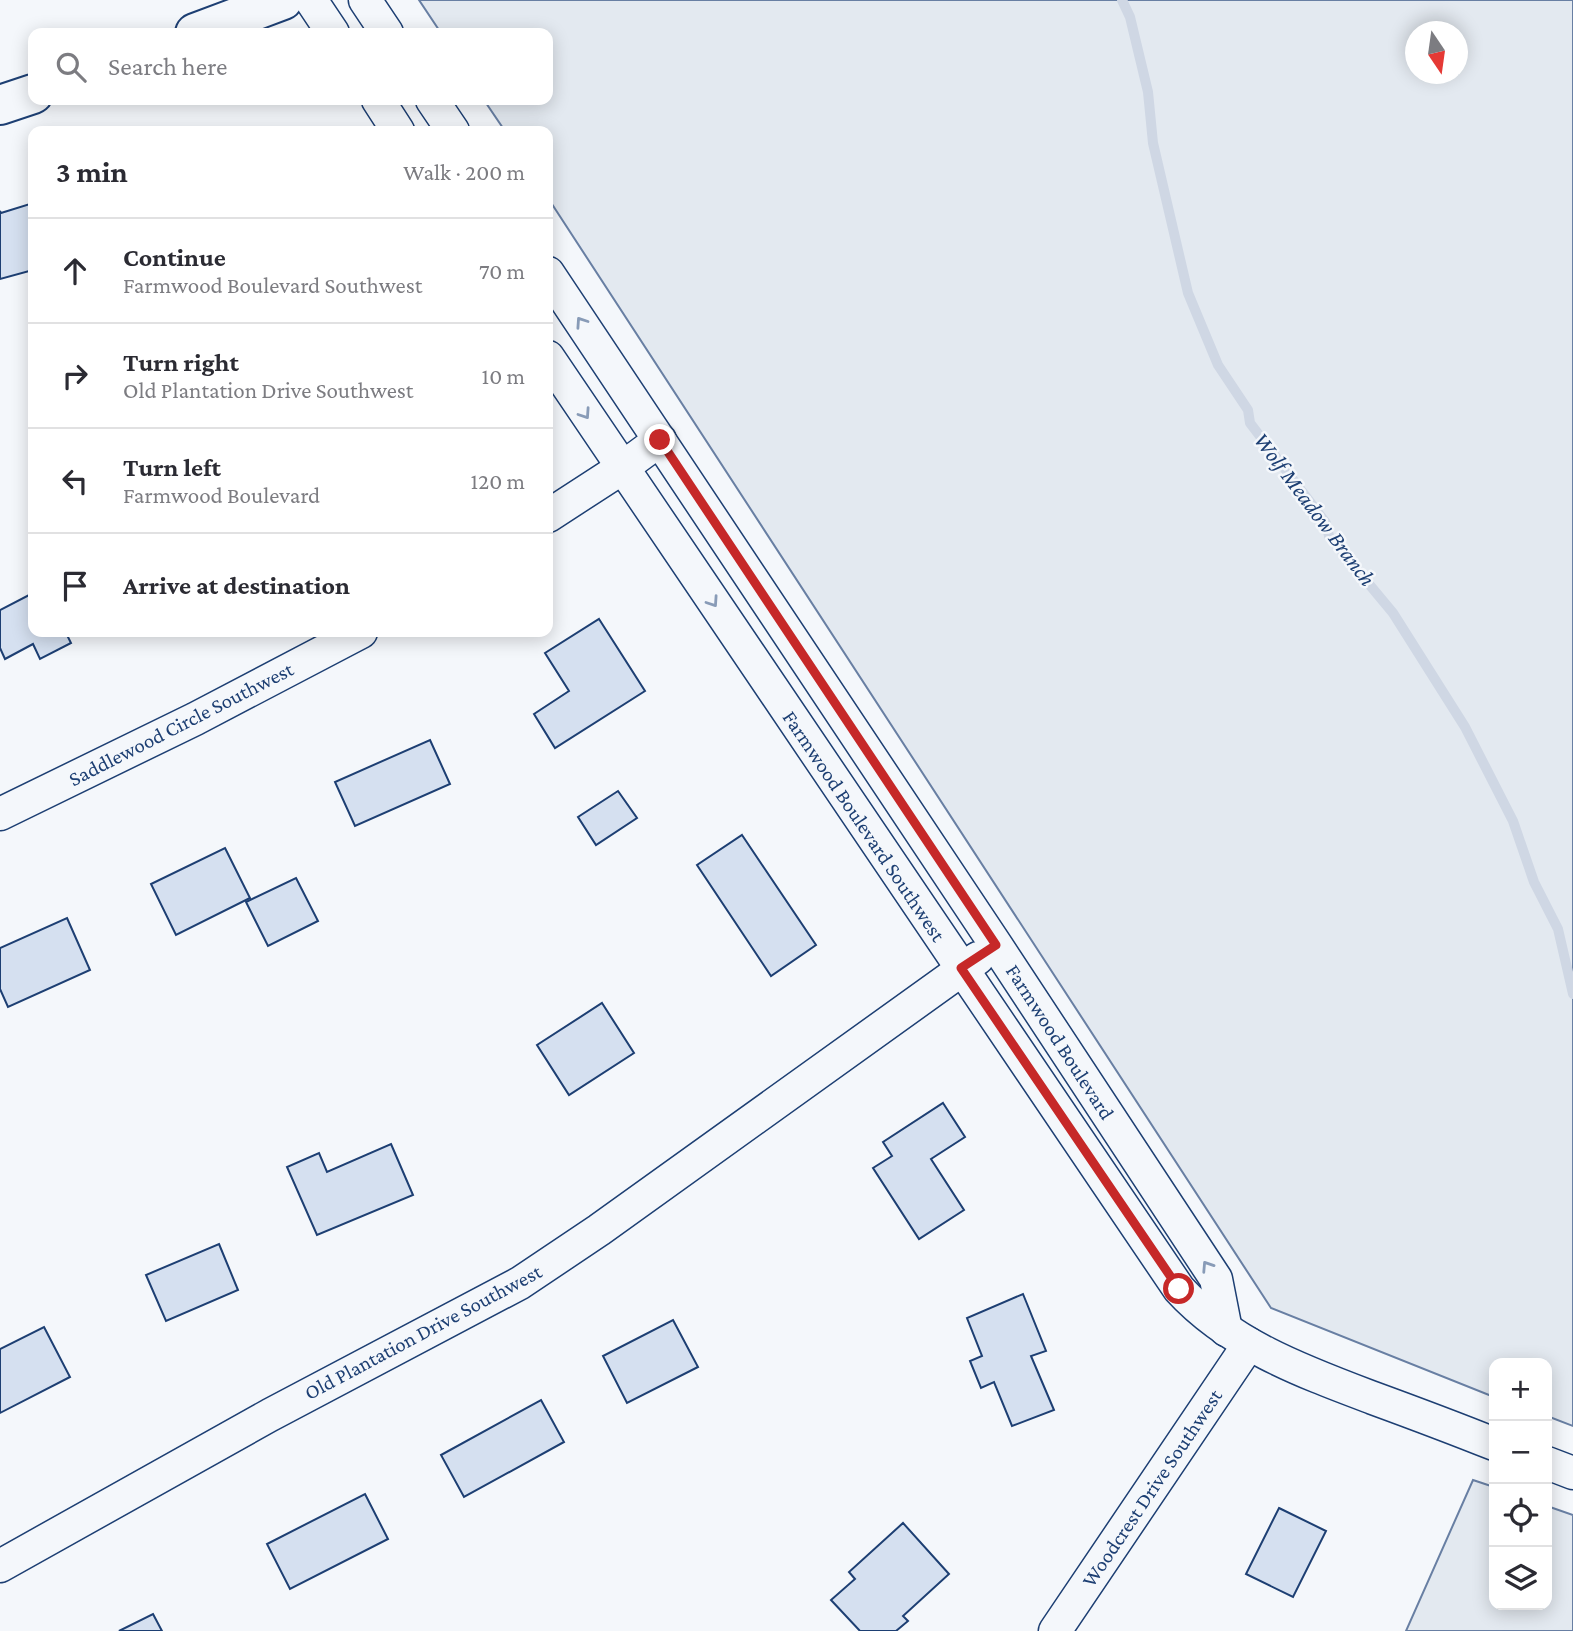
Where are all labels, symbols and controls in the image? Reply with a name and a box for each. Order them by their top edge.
north arrow [1405,21,1468,84]
search box [28,28,553,105]
icon: search [52,48,90,86]
text: Search here [108,52,227,81]
text: 3 min [56,155,128,188]
text: Walk · 200 m [403,159,525,185]
text: Continue [123,243,226,272]
icon: ahead [56,252,94,290]
text: 70 m [479,258,525,284]
text: Farmwood Boulevard Southwest [123,272,422,298]
one-way arrow [576,317,589,330]
text: Turn right [123,348,239,377]
icon: right [56,357,94,395]
text: 10 m [482,363,525,389]
text: Old Plantation Drive Southwest [123,377,413,403]
one-way arrow [577,406,590,419]
route end [644,424,675,455]
water label: Wolf Meadow Branch [1249,427,1381,591]
text: Turn left [123,453,221,482]
icon: left [56,462,94,500]
text: 120 m [471,468,525,494]
text: Farmwood Boulevard [123,482,320,508]
icon: arrive [56,567,94,605]
text: Arrive at destination [123,571,350,600]
one-way arrow [705,594,717,607]
street label: Saddlewood Circle Southwest [65,656,298,791]
street label: Farmwood Boulevard Southwest [778,706,951,947]
street label: Farmwood Boulevard [1001,960,1119,1124]
street label: Old Plantation Drive Southwest [300,1259,547,1405]
one-way arrow [1203,1261,1215,1274]
route start [1163,1273,1194,1304]
map controls [1489,1358,1552,1610]
button: + [1489,1358,1552,1421]
street label: Woodcrest Drive Southwest [1077,1384,1228,1591]
button: − [1489,1421,1552,1484]
button: locate [1489,1484,1552,1547]
button: layers [1489,1547,1552,1610]

